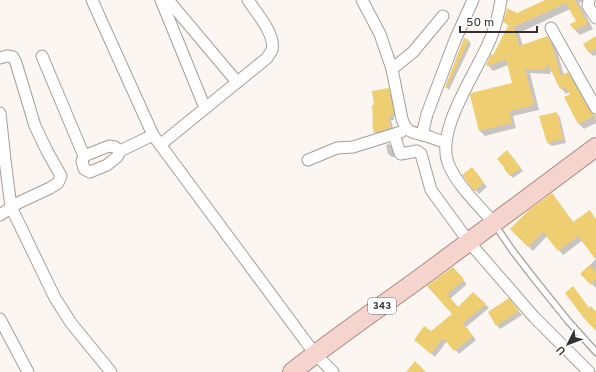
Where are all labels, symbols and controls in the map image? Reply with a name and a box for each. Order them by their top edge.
scale bar [460,8,537,34]
text: 50 m [466,15,494,31]
road number: 343 [368,298,396,314]
north arrow [548,324,588,364]
text: U [553,342,569,358]

